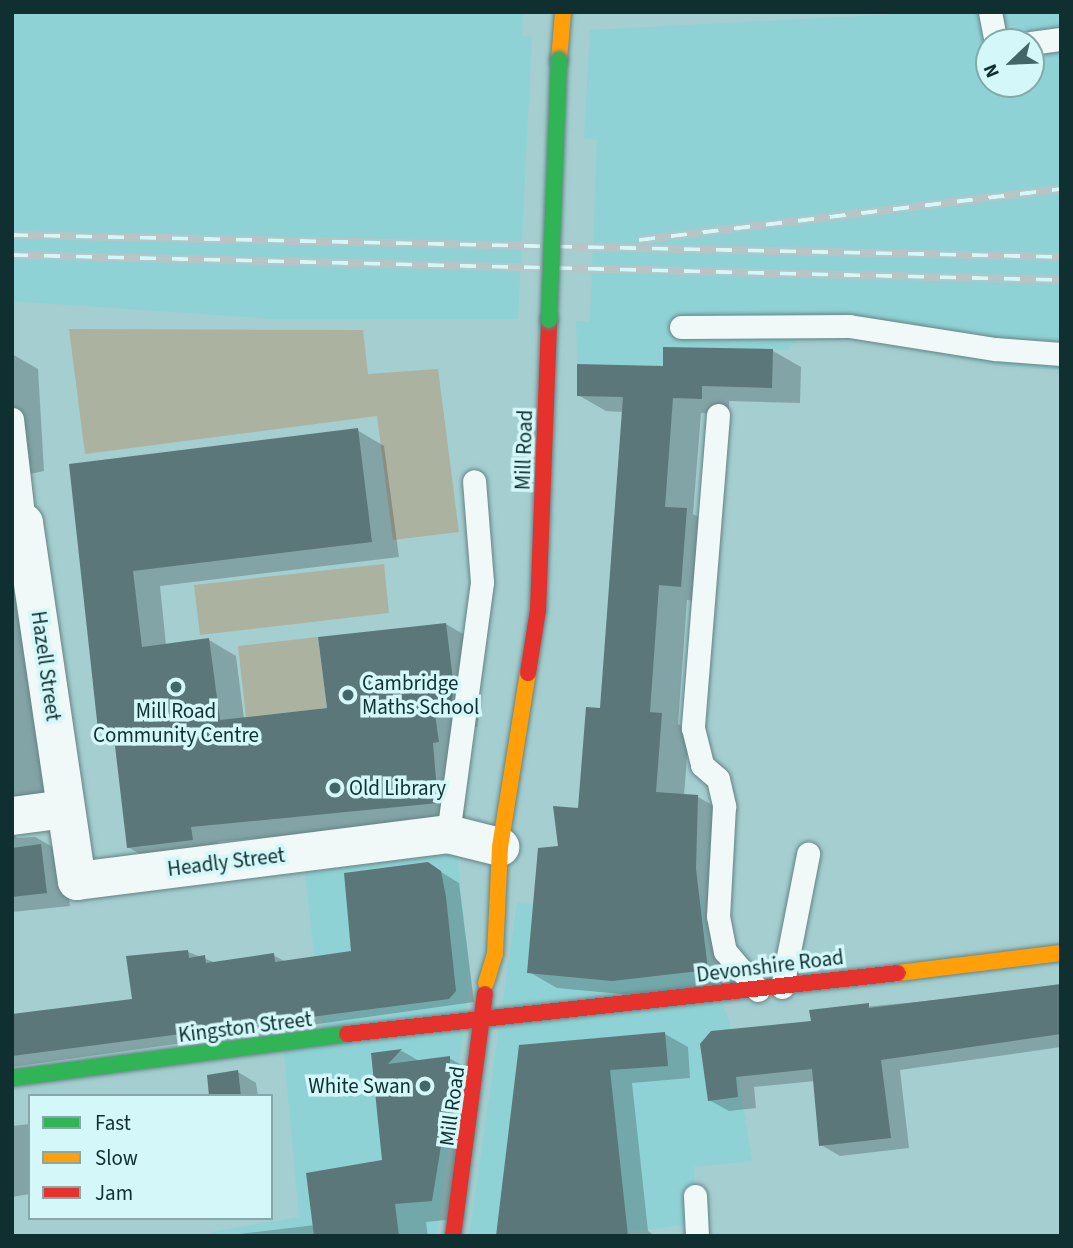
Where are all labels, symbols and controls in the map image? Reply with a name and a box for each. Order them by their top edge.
north arrow [975,28,1045,98]
text: N [977,60,1007,82]
street label: Mill Road [510,409,538,491]
street label: Hazell Street [26,609,66,723]
place label: Cambridge Maths School [362,670,479,720]
marker: Mill Road Community Centre [168,679,184,695]
marker: Cambridge Maths School [340,687,356,703]
place label: Mill Road Community Centre [93,698,259,748]
place label: Old Library [349,775,446,801]
marker: Old Library [327,780,343,796]
street label: Headly Street [166,842,286,882]
street label: Devonshire Road [695,944,845,988]
street label: Kingston Street [177,1006,313,1048]
street label: Mill Road [434,1064,470,1148]
place label: White Swan [308,1073,411,1099]
marker: White Swan [417,1078,433,1094]
legend [28,1094,273,1220]
text: Fast [95,1108,131,1138]
text: Slow [95,1143,138,1173]
text: Jam [95,1178,133,1208]

